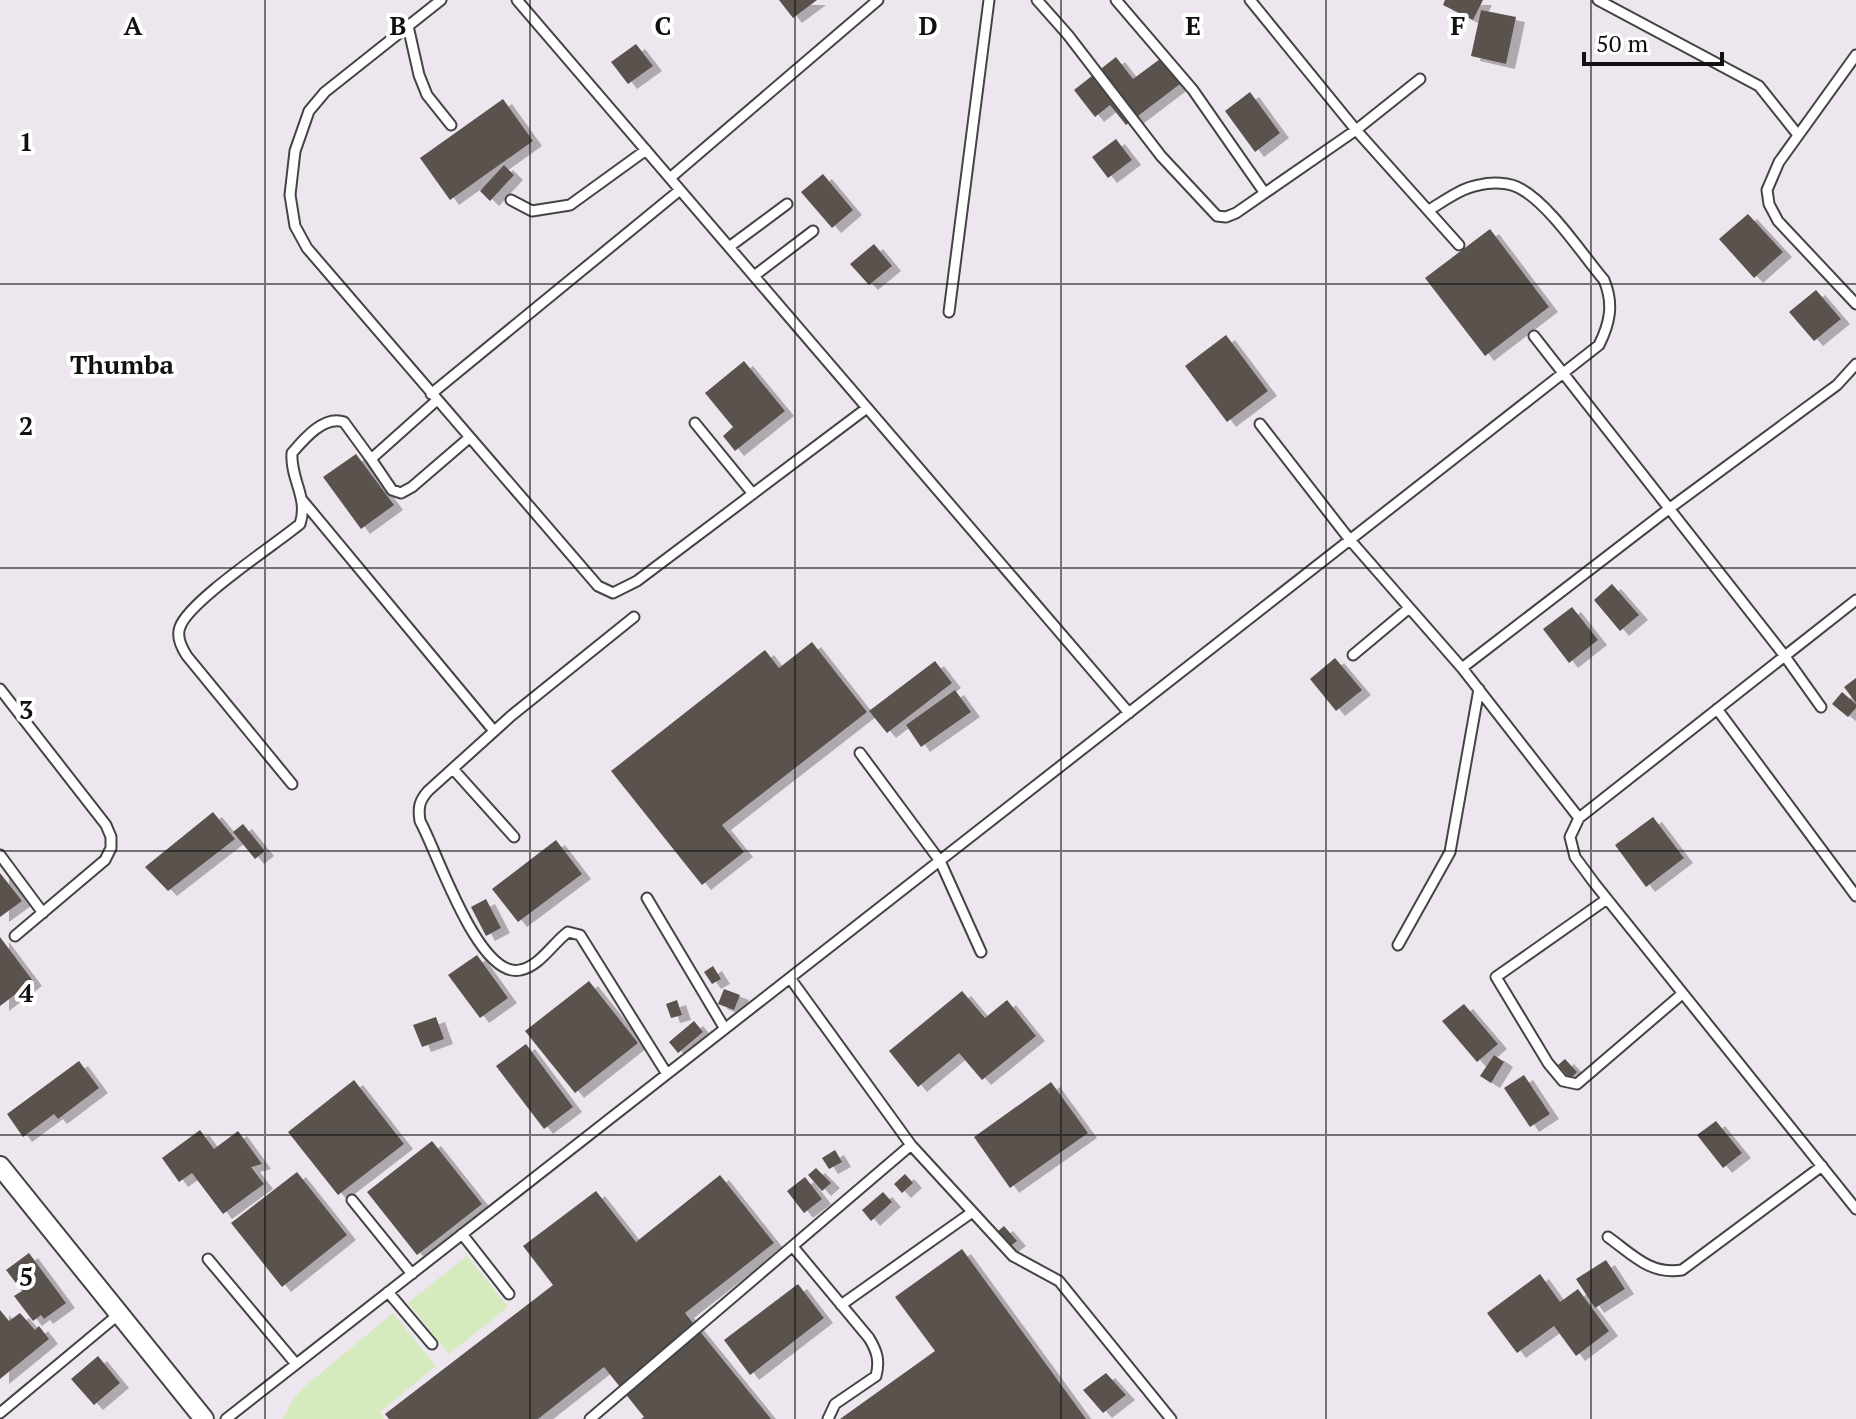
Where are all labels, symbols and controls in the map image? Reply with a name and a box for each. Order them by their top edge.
text: A [124,8,143,42]
text: B [390,8,406,42]
text: C [655,8,671,42]
text: D [918,8,938,42]
text: E [1185,8,1201,42]
text: F [1451,8,1466,42]
scale bar [1584,16,1722,66]
text: 50 m [1596,27,1648,59]
text: 1 [19,124,33,158]
district label: Thumba [70,347,174,381]
text: 2 [19,408,33,442]
text: 3 [19,692,33,726]
text: 4 [19,975,34,1009]
text: 5 [19,1259,33,1293]

